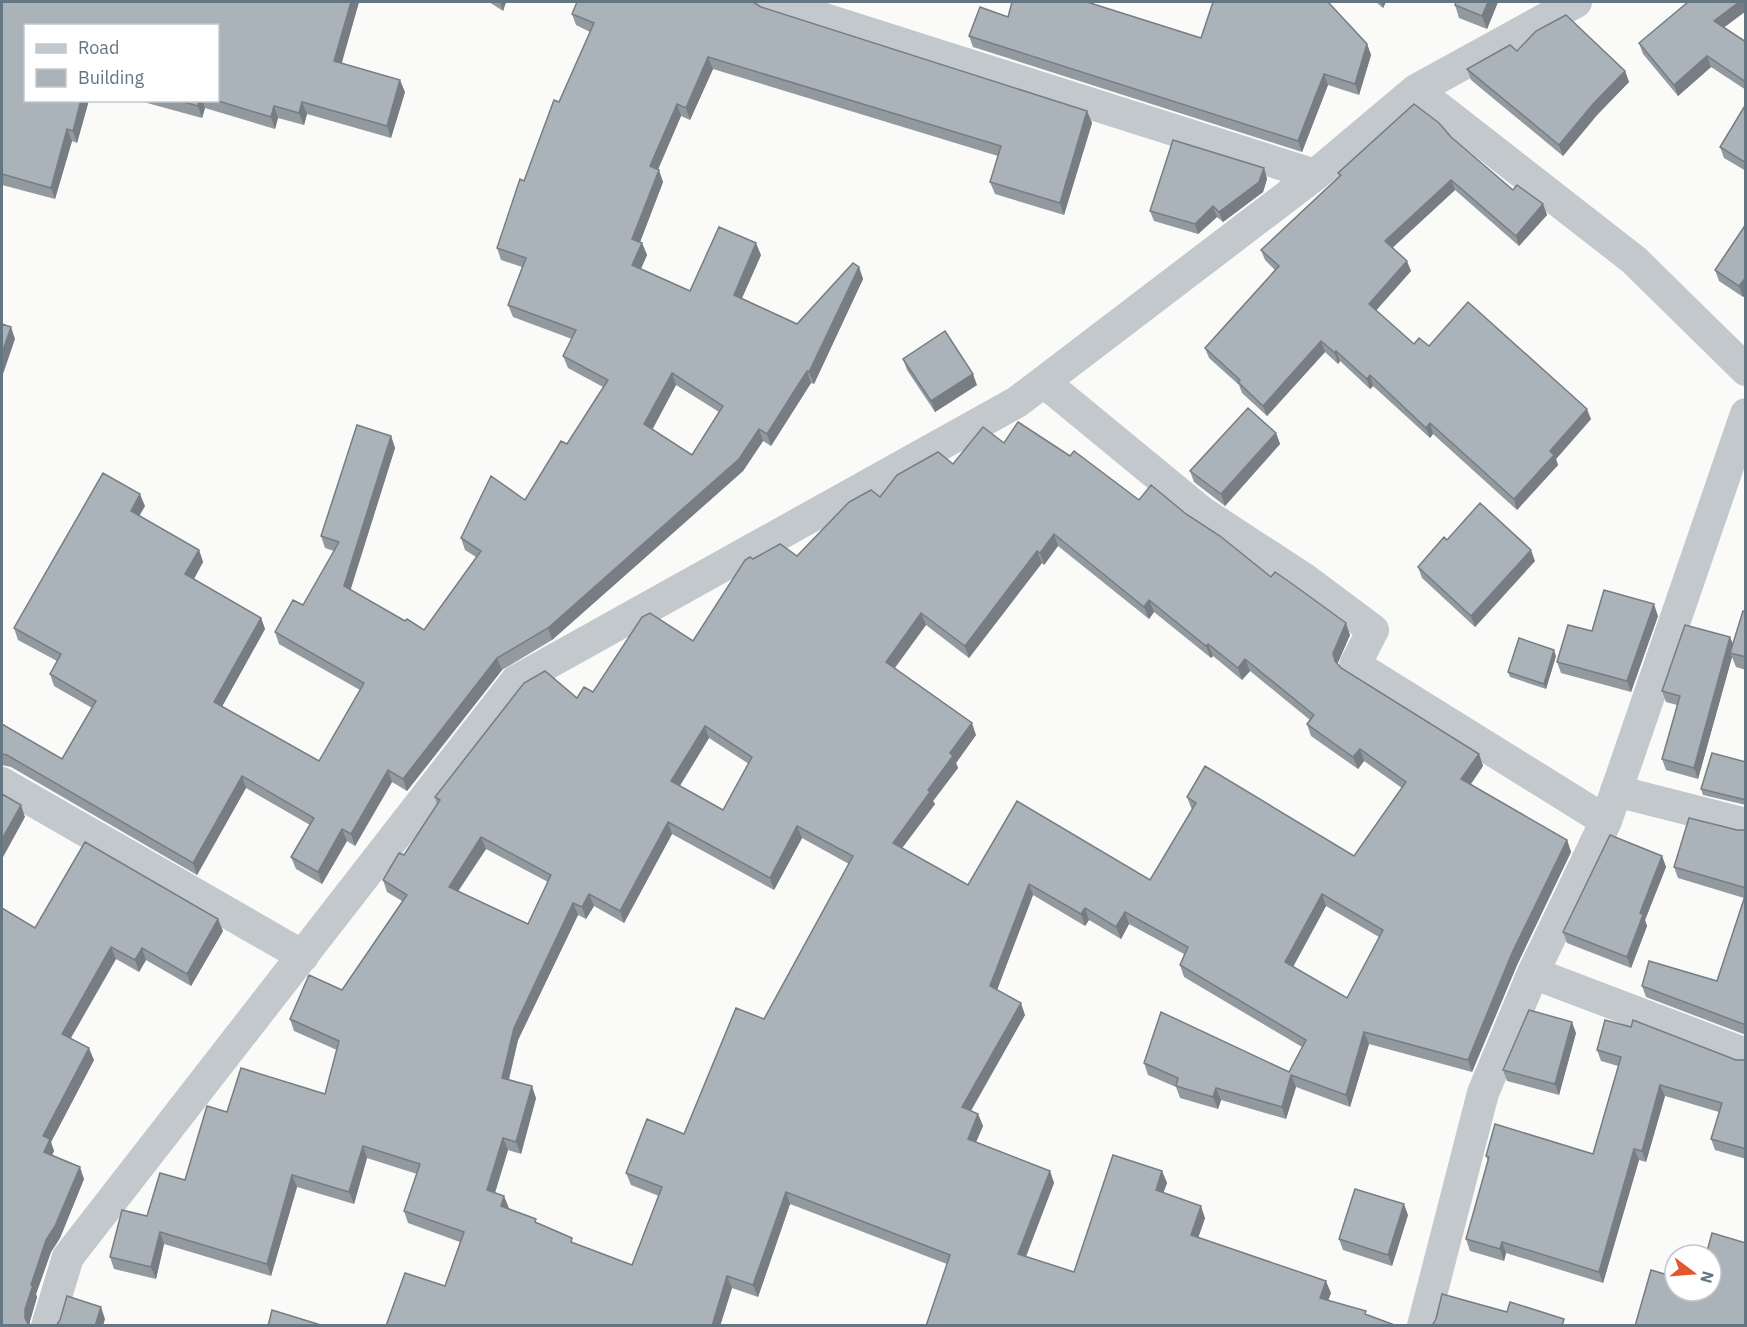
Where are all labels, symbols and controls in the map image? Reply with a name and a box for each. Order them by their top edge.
legend [24,24,219,102]
text: Road [78,36,119,59]
text: Building [78,66,145,89]
north arrow [1663,1243,1723,1303]
text: N [1696,1269,1719,1285]

